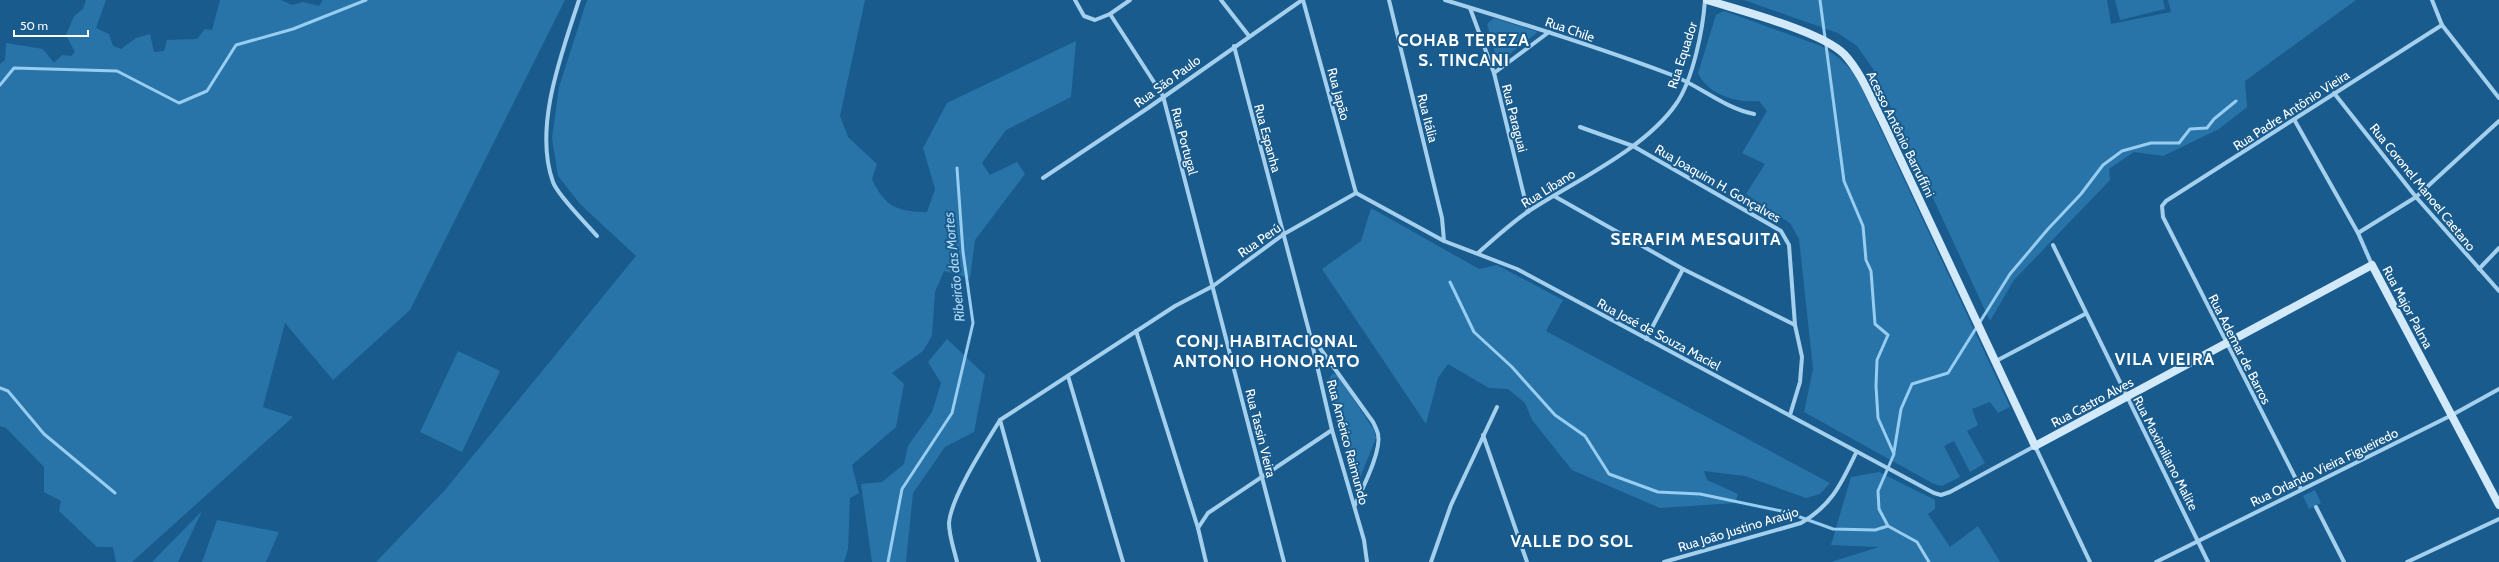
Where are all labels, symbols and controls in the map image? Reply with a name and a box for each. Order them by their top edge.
scale bar [14,12,88,38]
street label: Rua Chile [1543,13,1597,45]
text: 50 m [20,18,48,33]
street label: Rua Equador [1664,19,1701,90]
district label: COHAB TEREZA S. TINCANI [1398,30,1530,70]
street label: Rua São Paulo [1131,52,1203,110]
street label: Rua Japão [1324,66,1354,122]
street label: Rua Padre Antônio Vieira [2230,66,2353,154]
street label: Acesso Antônio Barruffini [1863,68,1939,200]
street label: Rua Paraguai [1499,82,1531,154]
street label: Rua Itália [1414,92,1442,145]
street label: Rua Espanha [1251,102,1285,175]
street label: Rua Portugal [1168,106,1202,176]
street label: Rua Coronel Manoel Caetano [2367,120,2479,254]
street label: Rua Joaquim H. Gonçalves [1652,140,1784,226]
street label: Rua Líbano [1518,165,1578,211]
water label: Ribeirão das Mortes [939,211,969,323]
street label: Rua Perú [1235,219,1284,260]
district label: SERAFIM MESQUITA [1610,229,1782,249]
street label: Rua Major Palma [2379,263,2437,352]
street label: Rua Ademar de Barros [2205,291,2275,407]
street label: Rua José de Souza Maciel [1594,295,1724,373]
district label: CONJ. HABITACIONAL ANTONIO HONORATO [1173,331,1361,371]
district label: VILA VIEIRA [2115,349,2215,369]
street label: Rua Castro Alves [2048,373,2136,430]
street label: Rua Américo Raimundo [1324,378,1372,506]
street label: Rua Tassin Vieira [1242,387,1280,480]
street label: Rua Maximiliano Malite [2130,393,2202,513]
street label: Rua Orlando Vieira Figueiredo [2247,424,2401,510]
street label: Rua João Justino Araújo [1676,503,1800,556]
district label: VALLE DO SOL [1510,531,1634,551]

